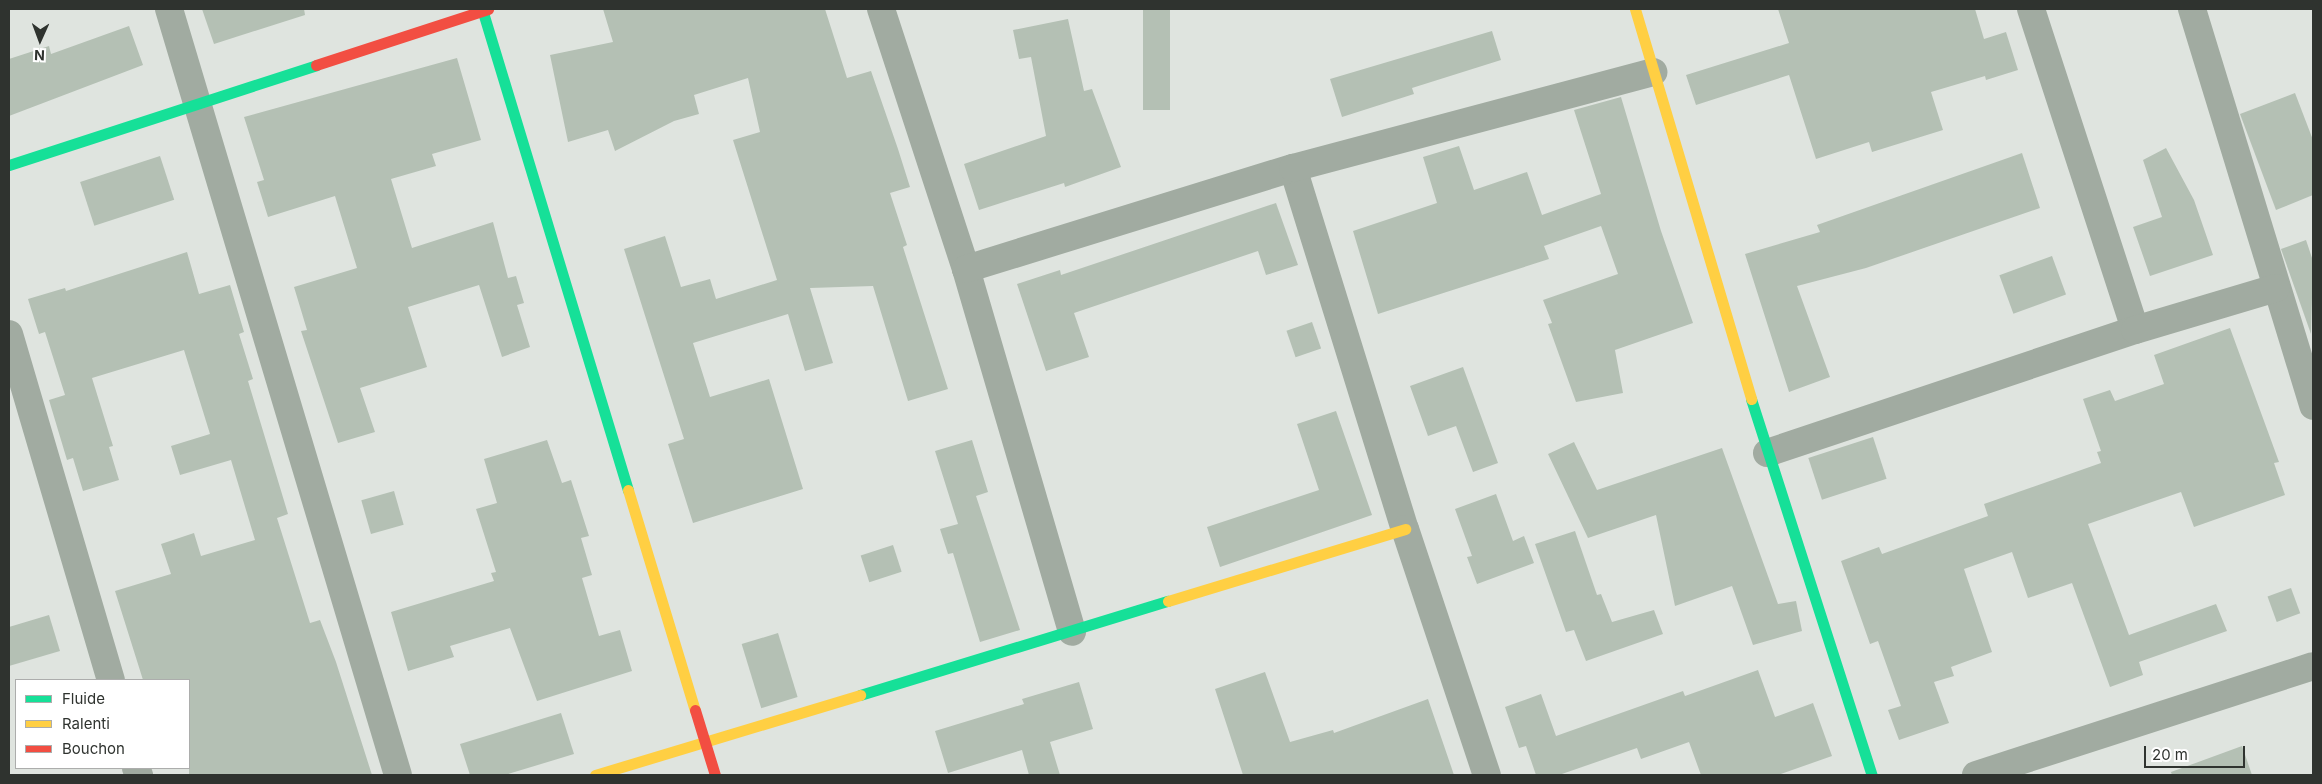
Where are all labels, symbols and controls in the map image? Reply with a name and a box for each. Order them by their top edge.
north arrow [15,15,65,65]
text: N [34,47,45,64]
legend [15,679,190,769]
text: Fluide [62,689,105,708]
text: Ralenti [62,714,110,733]
scale bar [2147,736,2248,768]
text: Bouchon [62,739,125,758]
text: 20 m [2152,745,2188,764]

